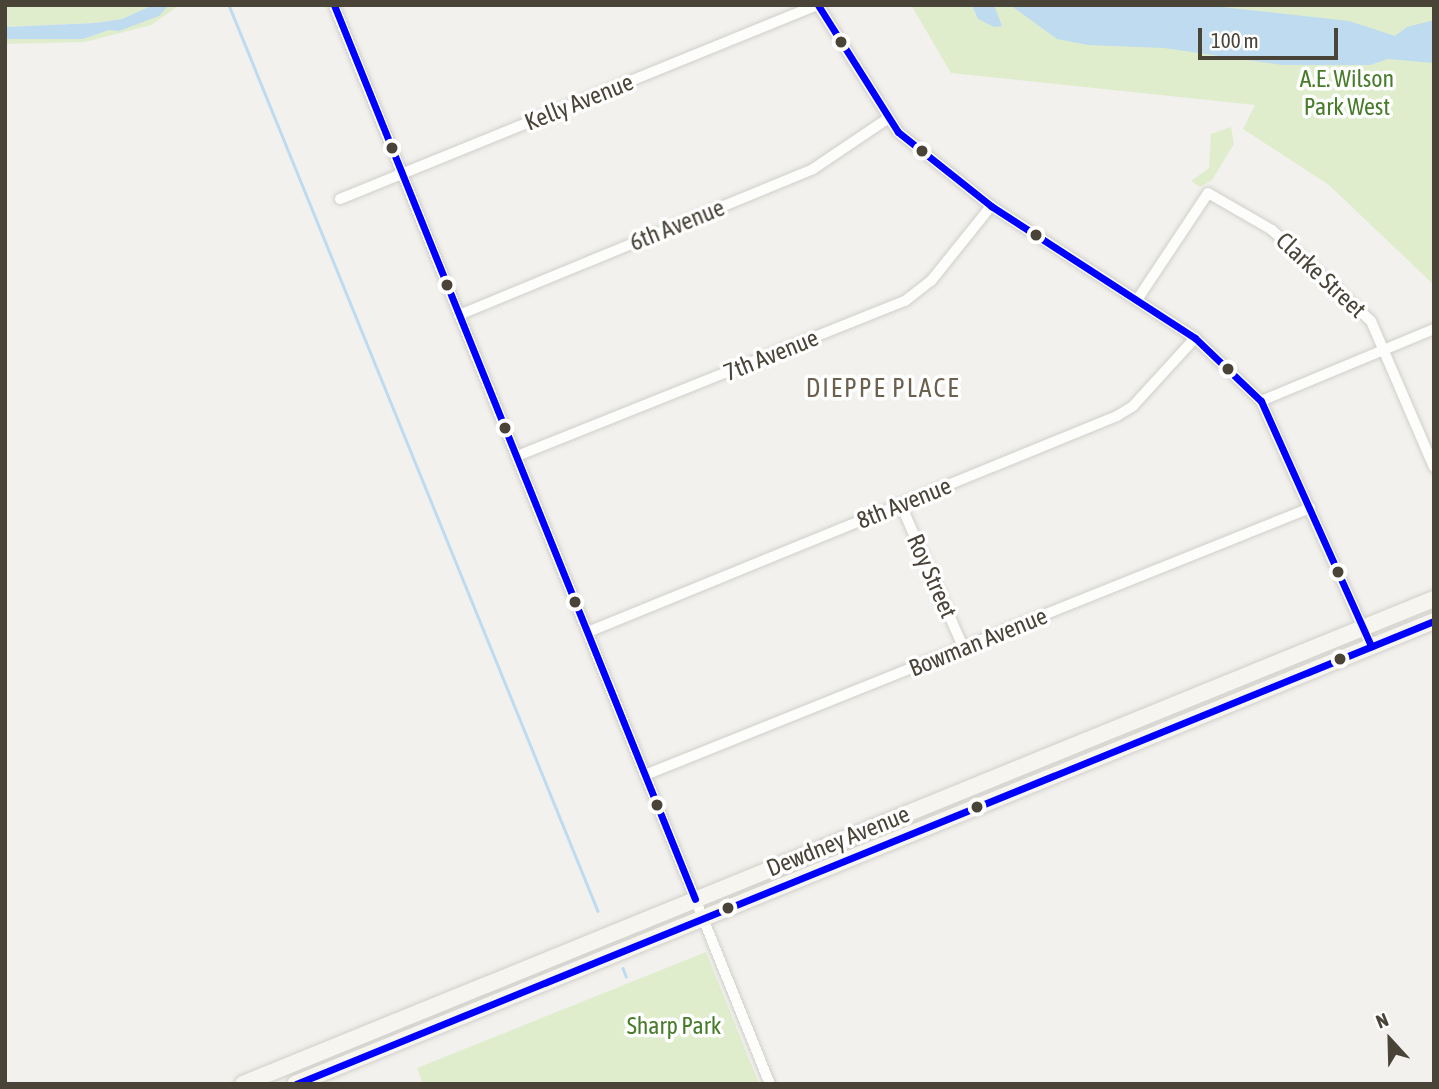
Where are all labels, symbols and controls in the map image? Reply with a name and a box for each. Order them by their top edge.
scale bar [1201,14,1341,58]
text: 100 m [1211,28,1259,52]
unlabelled marker [834,35,848,49]
park label: A.E. Wilson Park West [1300,65,1394,121]
street label: Kelly Avenue [521,67,637,137]
unlabelled marker [385,141,399,155]
unlabelled marker [915,144,929,158]
street label: 6th Avenue [625,193,729,257]
street label: Clarke Street [1270,226,1372,324]
unlabelled marker [1029,228,1043,242]
unlabelled marker [440,278,454,292]
street label: 7th Avenue [719,323,823,387]
unlabelled marker [1221,362,1235,376]
district label: DIEPPE PLACE [807,373,959,405]
unlabelled marker [498,421,512,435]
street label: 8th Avenue [852,471,956,535]
street label: Roy Street [901,530,963,622]
unlabelled marker [1331,565,1345,579]
unlabelled marker [568,595,582,609]
street label: Bowman Avenue [905,601,1051,683]
unlabelled marker [1333,652,1347,666]
unlabelled marker [650,798,664,812]
street label: Dewdney Avenue [762,799,914,883]
unlabelled marker [970,800,984,814]
unlabelled marker [721,901,735,915]
north arrow [1355,1005,1425,1075]
text: N [1373,1008,1391,1033]
park label: Sharp Park [627,1012,721,1040]

